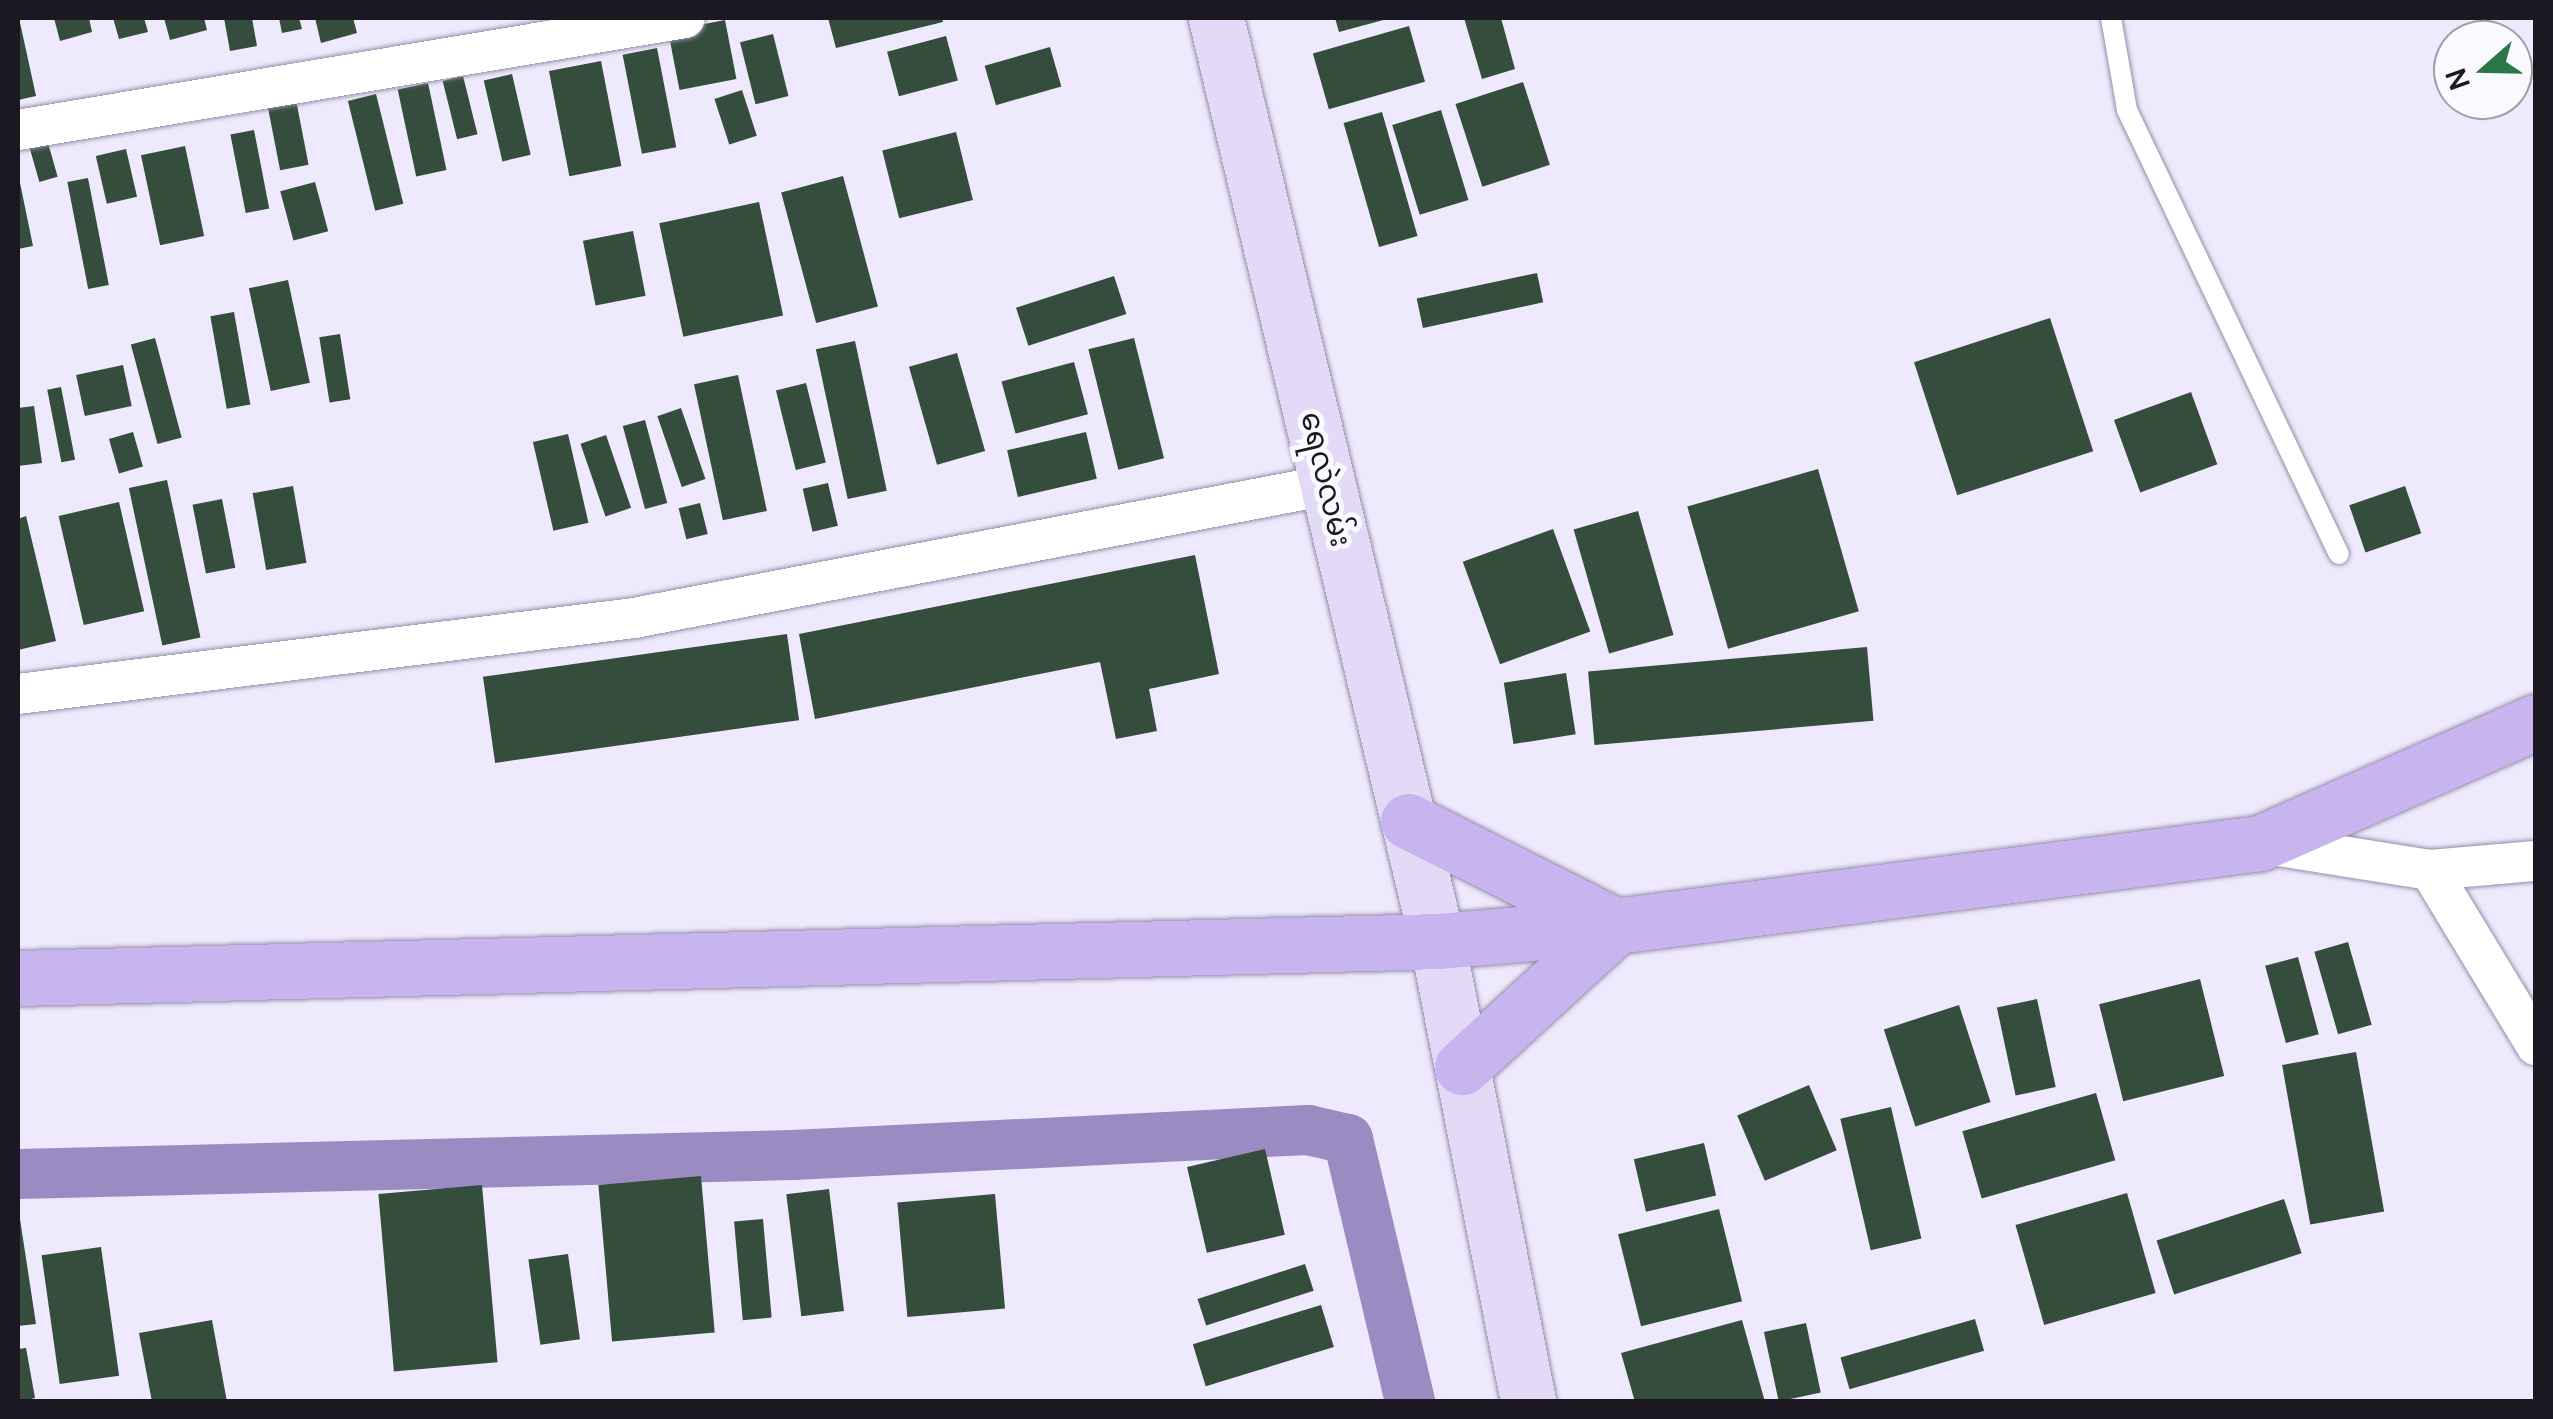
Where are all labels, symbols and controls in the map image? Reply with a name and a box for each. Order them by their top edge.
north arrow [2433,20,2533,120]
text: N [2435,64,2478,96]
street label: ရေလဲလမ်း [1294,408,1360,550]

